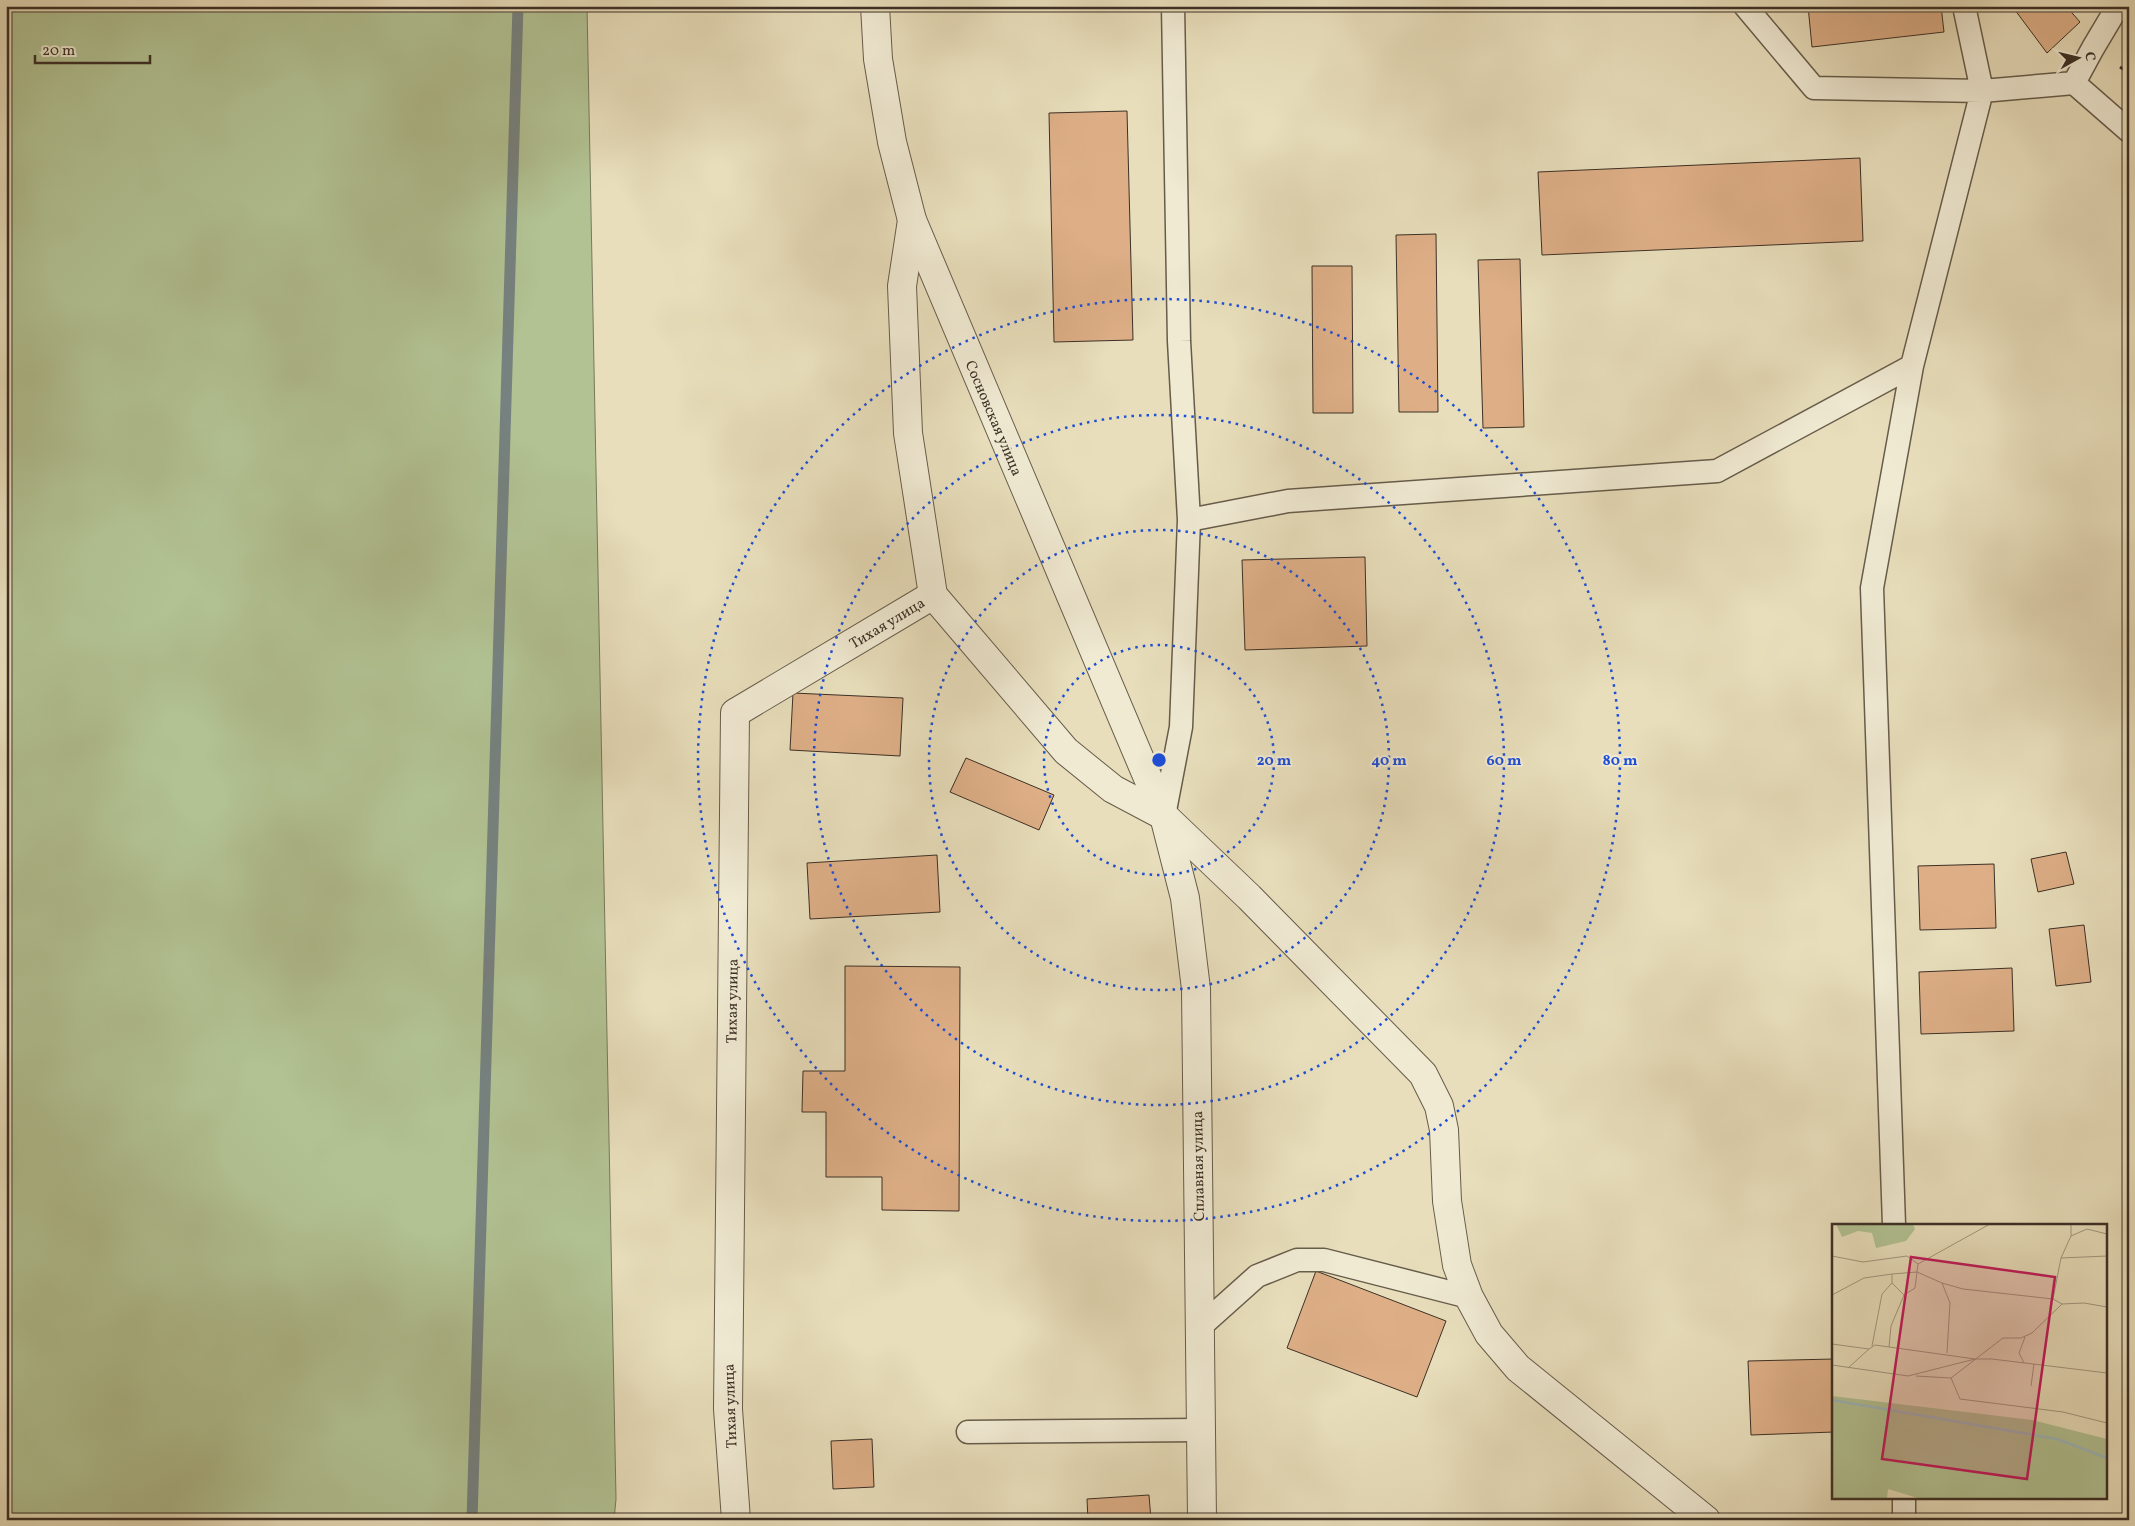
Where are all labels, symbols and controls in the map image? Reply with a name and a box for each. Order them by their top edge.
scale bar [35,32,150,64]
north arrow [2052,32,2102,82]
text: 20 m [42,41,75,62]
text: С [2079,51,2099,62]
street label: Сосновская улица [959,358,1026,480]
street label: Тихая улица [846,593,929,655]
centre of rings [1150,751,1168,769]
text: 20 m [1257,751,1292,772]
text: 40 m [1371,751,1407,772]
text: 60 m [1487,751,1522,772]
text: 80 m [1603,751,1638,772]
street label: Тихая улица [722,958,745,1044]
street label: Сплавная улица [1188,1111,1211,1221]
inset map [1832,1224,2108,1498]
street label: Тихая улица [720,1363,743,1449]

